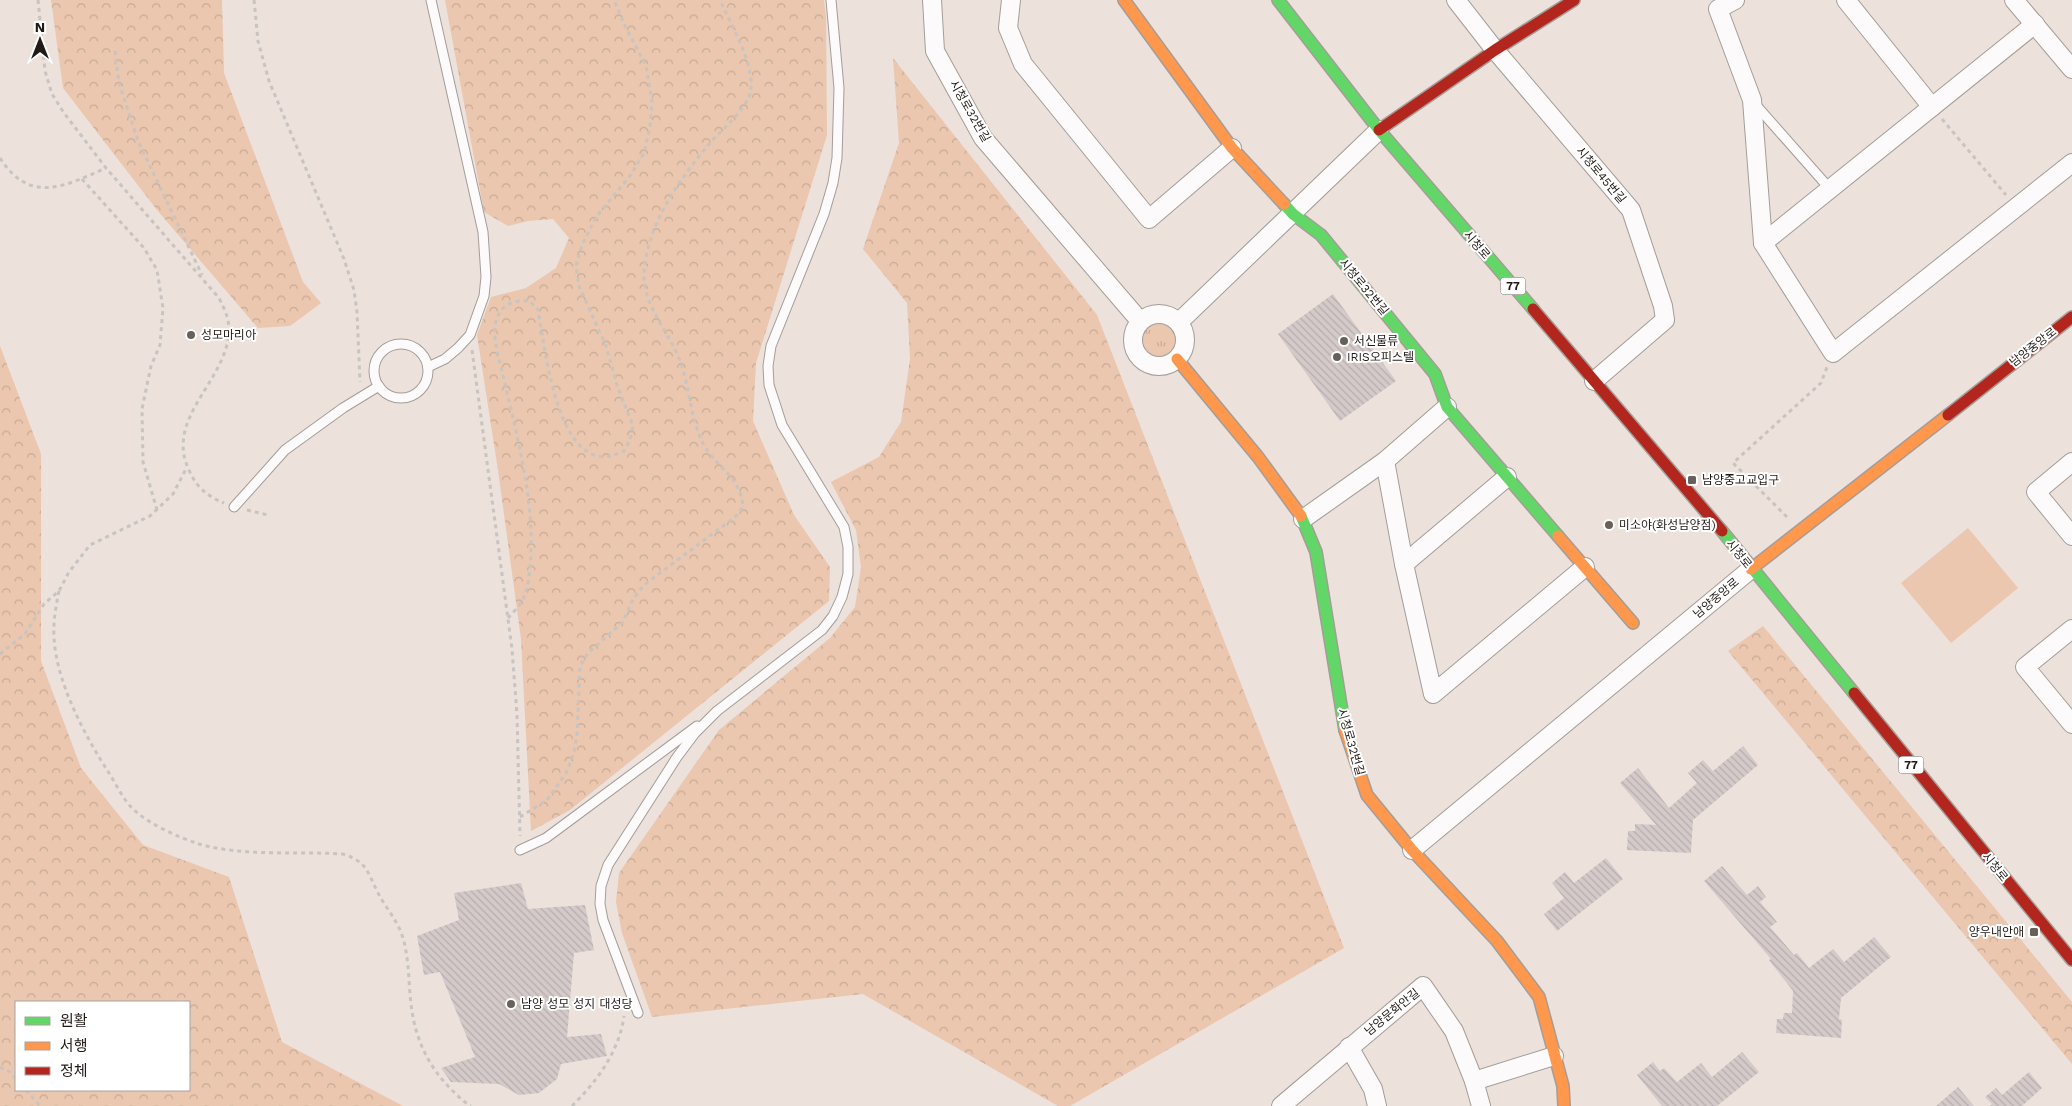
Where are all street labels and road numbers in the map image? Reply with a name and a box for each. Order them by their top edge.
street label: 시청로32번길 [947,78,993,144]
street label: 시청로45번길 [1573,144,1629,206]
street label: 시청로 [1461,228,1493,262]
street label: 시청로32번길 [1336,256,1392,318]
road number: 77 [1500,278,1526,294]
street label: 남양중앙로 [2007,324,2059,370]
street label: 시청로 [1723,537,1755,571]
street label: 남양중앙로 [1690,575,1742,621]
street label: 시청로32번길 [1335,707,1367,777]
road number: 77 [1898,756,1924,774]
street label: 시청로 [1979,850,2011,884]
street label: 남양문화안길 [1362,986,1422,1038]

